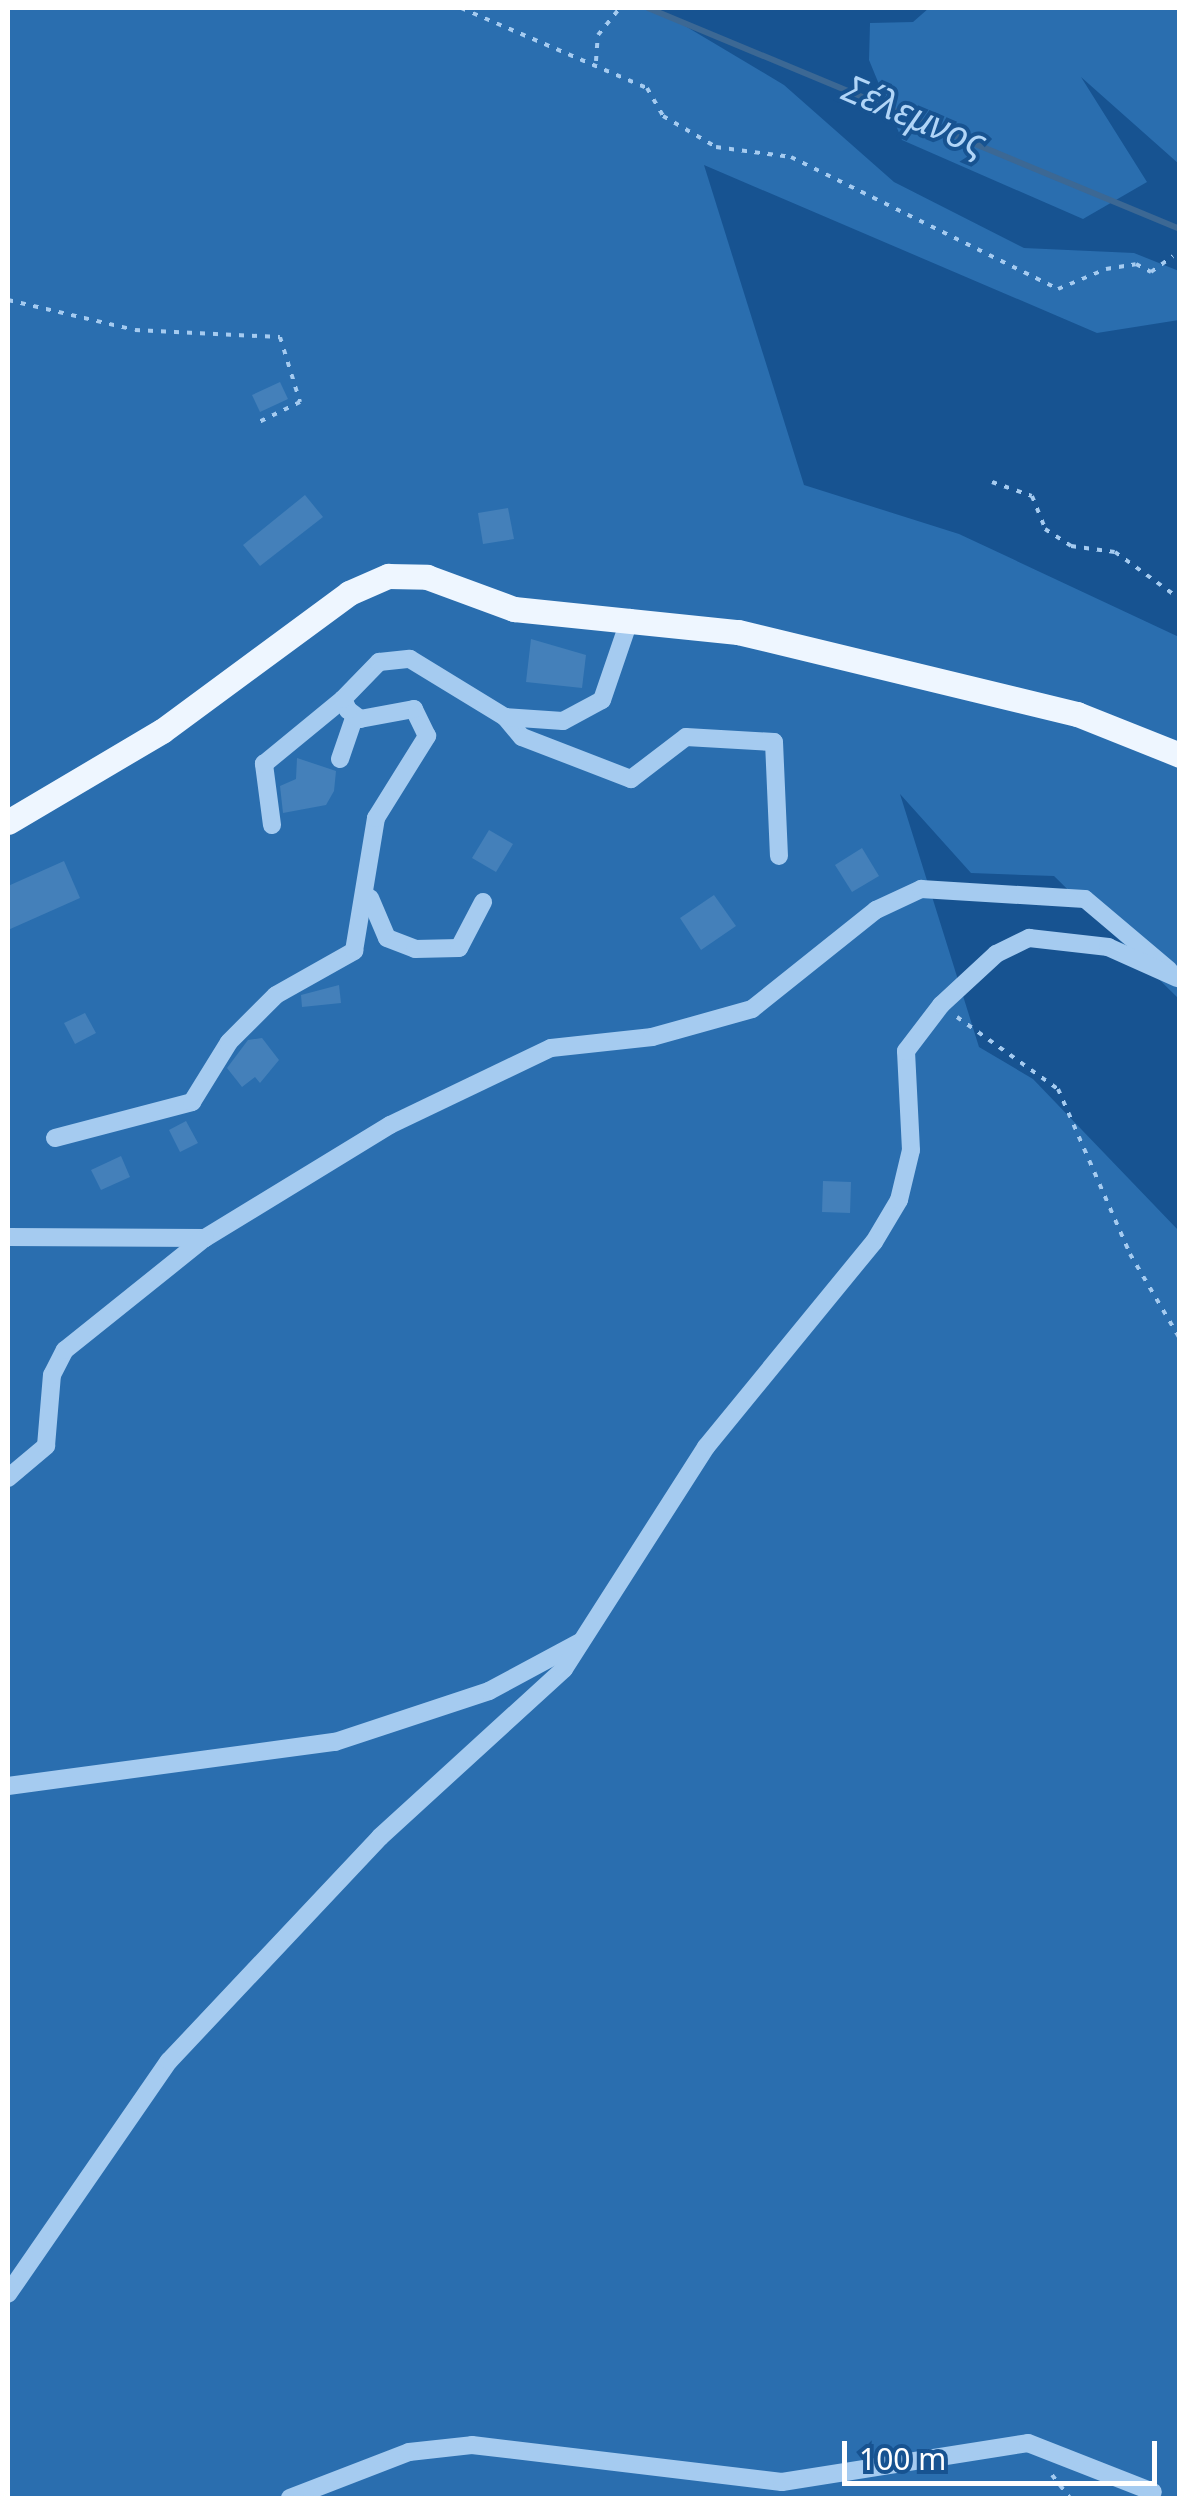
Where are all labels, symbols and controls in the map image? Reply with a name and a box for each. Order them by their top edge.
water label: Σέλεμνος [836,64,994,166]
scale bar [847,2421,1162,2483]
text: 100 m [859,2438,946,2479]

